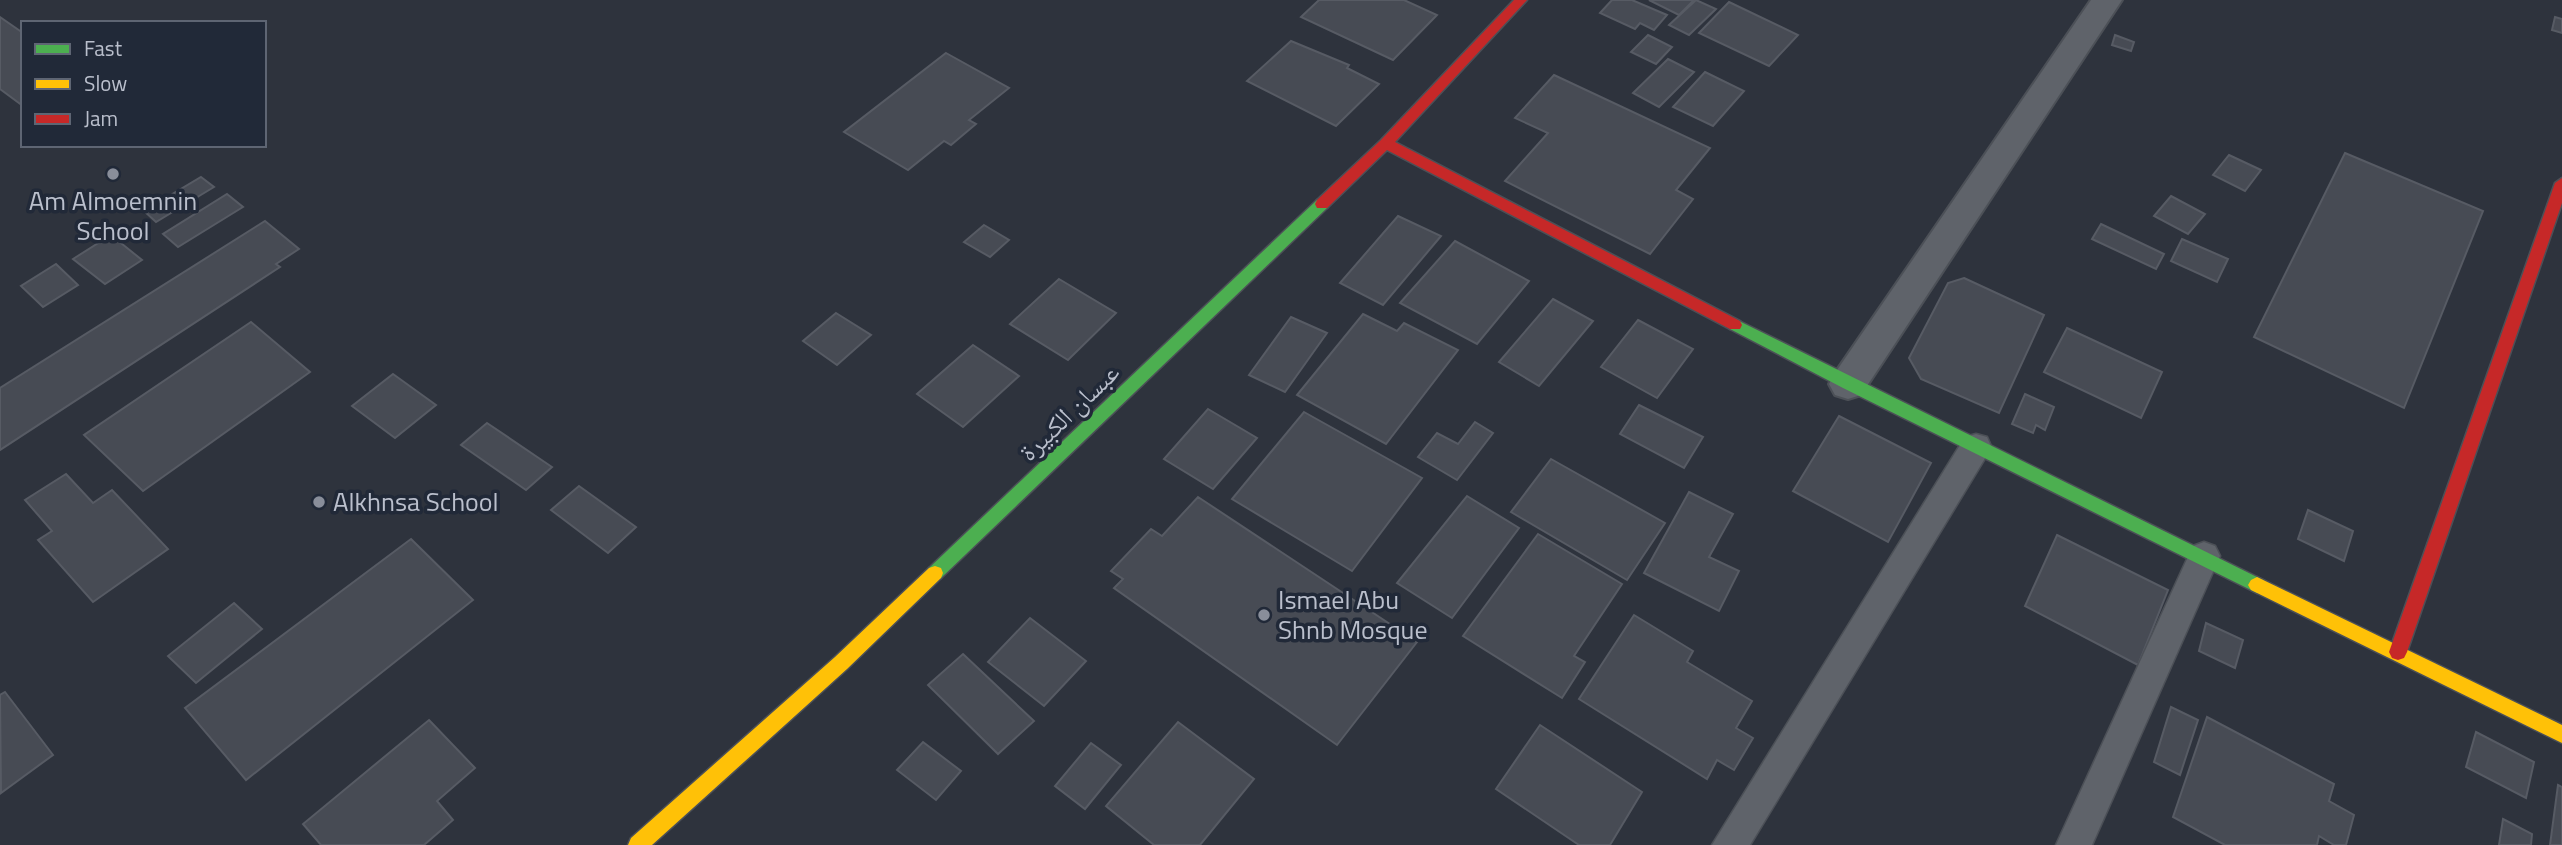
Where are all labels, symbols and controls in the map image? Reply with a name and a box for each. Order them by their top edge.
legend [21,21,266,147]
text: Fast [84,32,123,64]
text: Slow [84,67,127,99]
text: Jam [84,102,118,134]
marker: Am Almoemnin School [105,166,121,182]
place label: Am Almoemnin School [29,181,197,250]
street label: عبسان الكبيرة [1009,353,1128,470]
place label: Alkhnsa School [333,482,499,521]
marker: Alkhnsa School [311,494,327,510]
place label: Ismael Abu Shnb Mosque [1278,580,1428,649]
marker: Ismael Abu Shnb Mosque [1256,607,1272,623]

